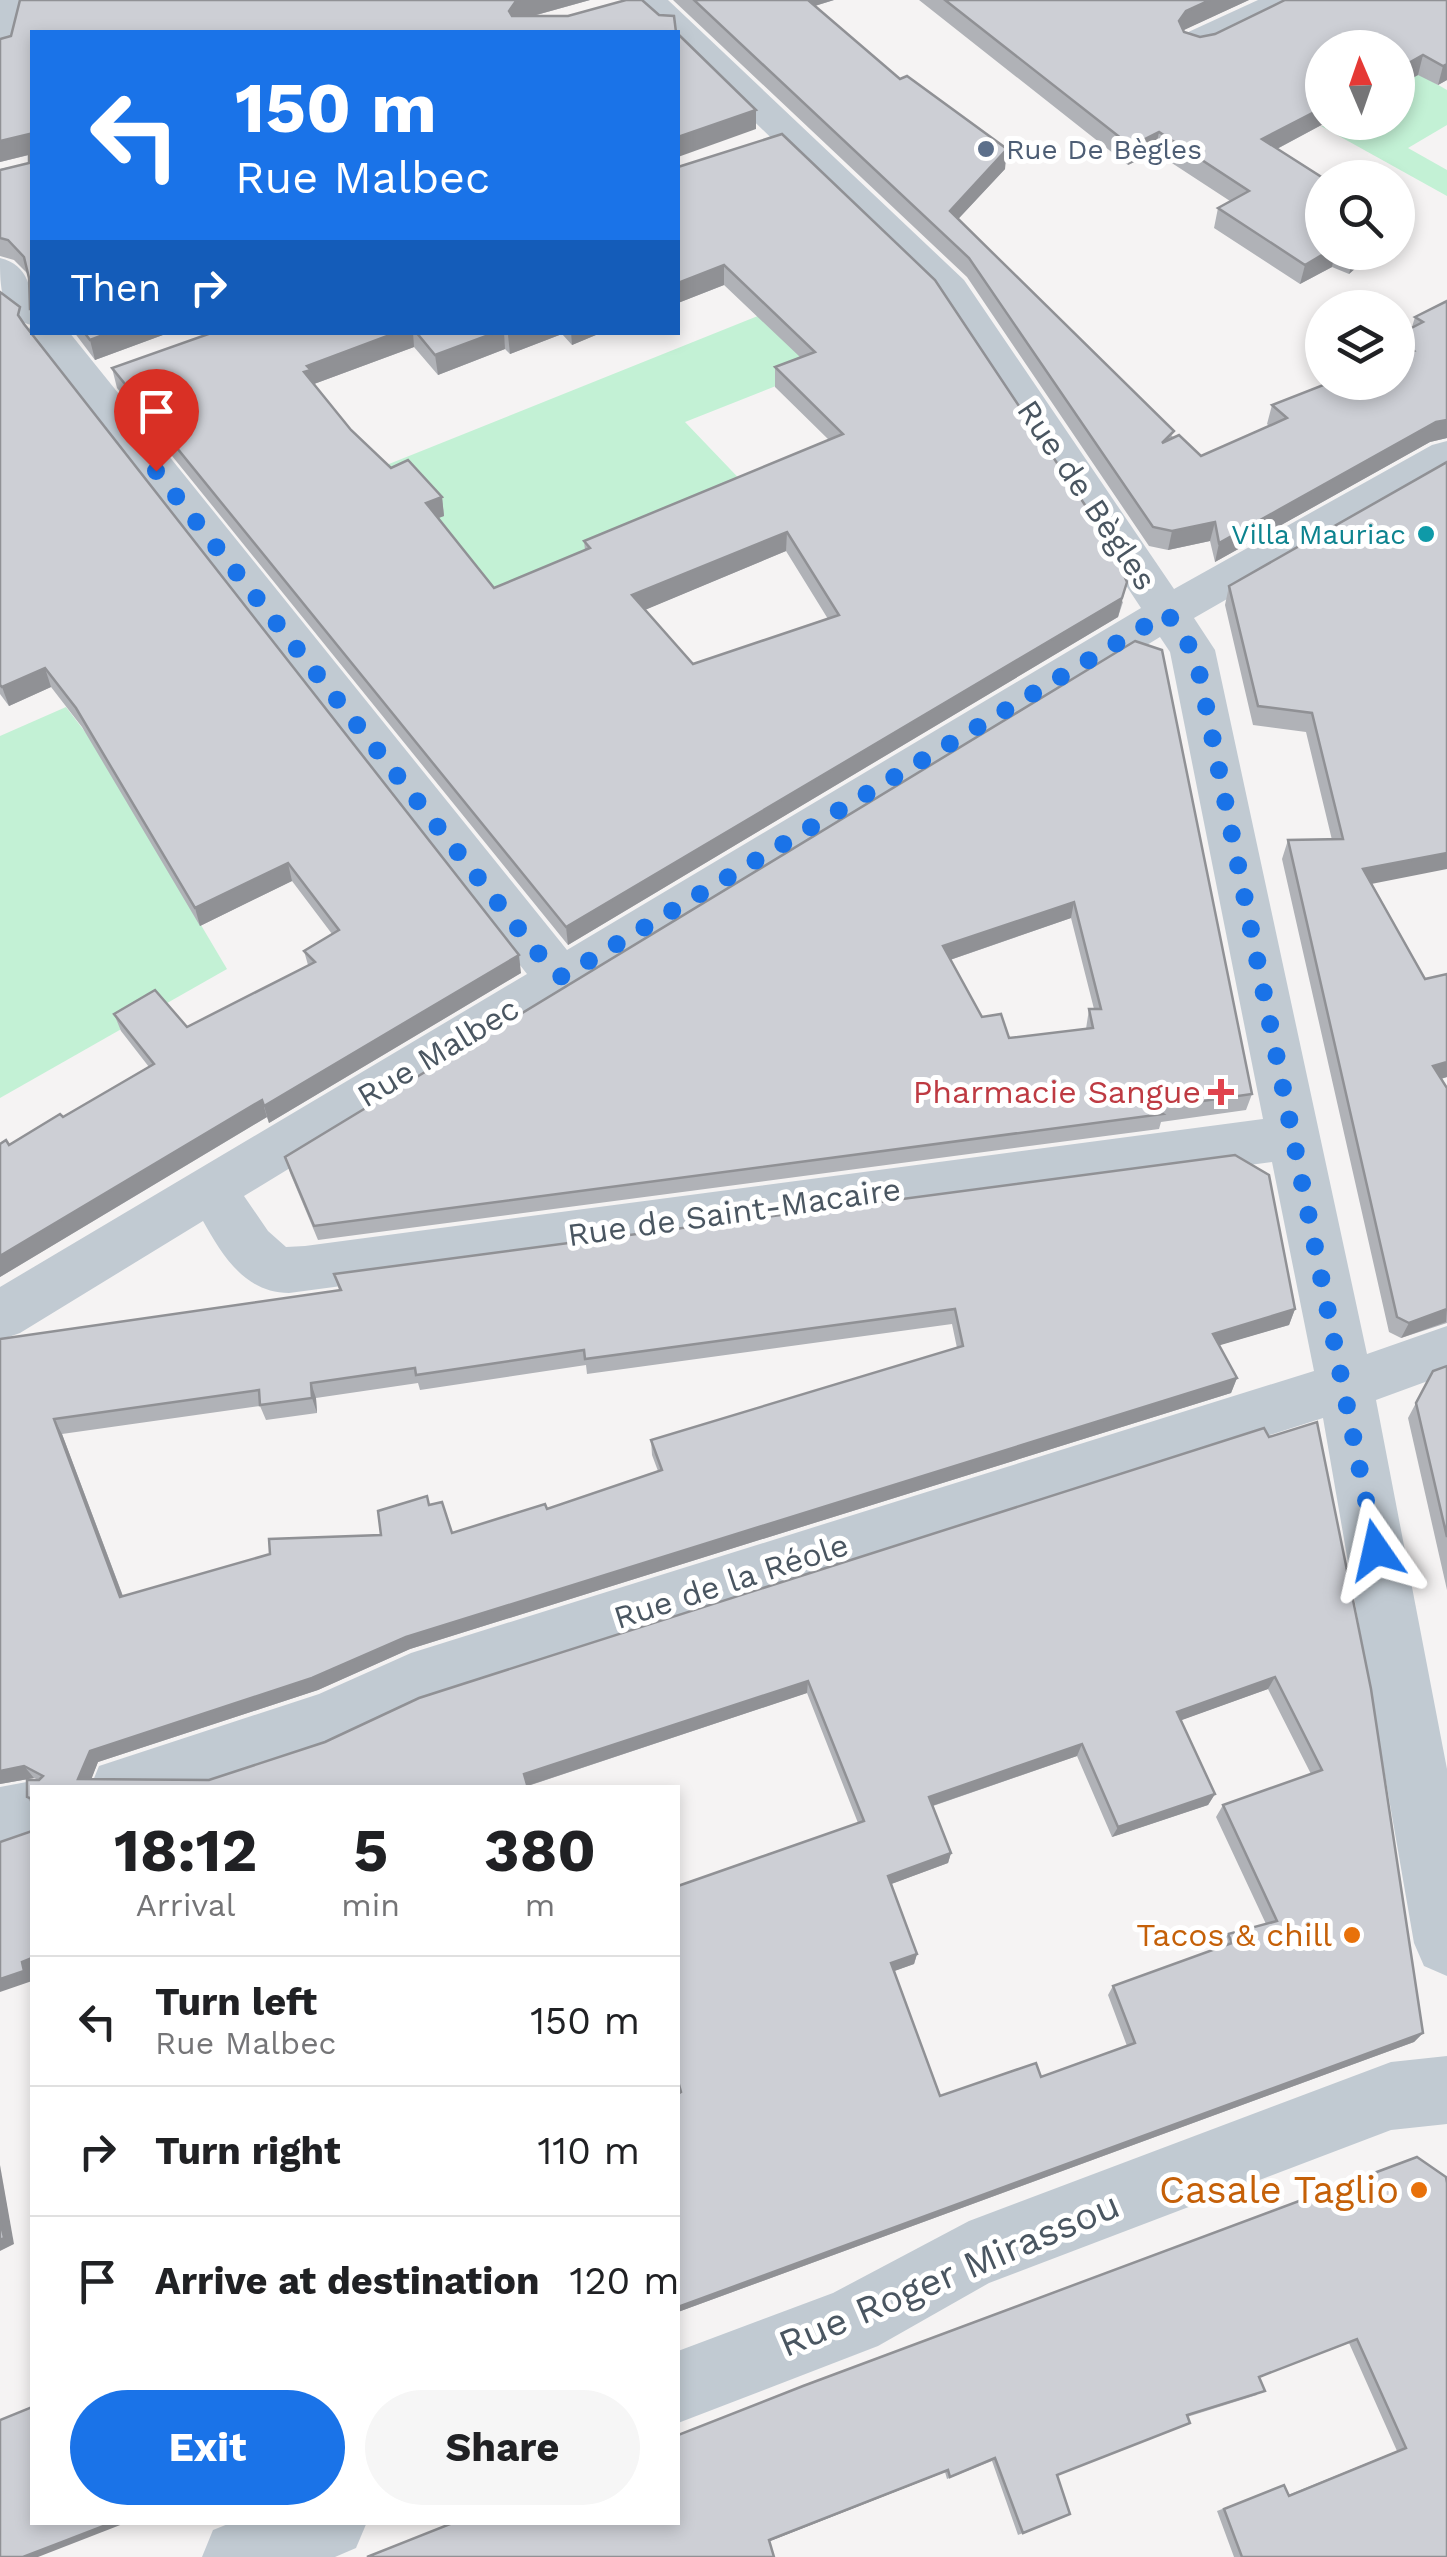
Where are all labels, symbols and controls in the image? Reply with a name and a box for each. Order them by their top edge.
north arrow [1305,30,1415,140]
map controls [1305,30,1415,400]
text: 150 m [235,67,437,149]
icon: left [70,70,200,200]
place label: Rue De Bègles [1006,133,1202,166]
marker: Rue De Bègles [975,138,997,160]
text: Rue Malbec [235,151,490,204]
button: search [1305,160,1415,270]
icon: right [181,260,236,315]
text: Then [70,266,161,310]
button: layers [1305,290,1415,400]
pin [114,369,199,472]
icon: arrive [129,384,184,439]
street label: Rue de Bègles [1009,393,1165,597]
place label: Villa Mauriac [1231,518,1406,551]
marker: Villa Mauriac [1415,523,1437,545]
street label: Rue Malbec [350,989,526,1115]
place label: Pharmacie Sangue [913,1073,1201,1111]
marker: Pharmacie Sangue [1210,1081,1232,1103]
street label: Rue de Saint-Macaire [565,1170,903,1254]
position arrow [1324,1498,1428,1602]
street label: Rue de la Réole [609,1525,853,1637]
text: 18:12 [114,1815,257,1886]
text: 5 [353,1815,388,1886]
text: 380 [484,1815,596,1886]
text: Arrival [136,1886,236,1924]
text: min [341,1886,400,1924]
text: m [525,1886,555,1924]
place label: Tacos & chill [1136,1916,1332,1954]
marker: Tacos & chill [1341,1924,1363,1946]
text: Turn left [155,1980,317,2024]
icon: left [70,1994,125,2049]
text: 150 m [530,1999,640,2043]
text: Rue Malbec [155,2024,337,2062]
icon: right [70,2124,125,2179]
text: Turn right [155,2129,341,2173]
text: 110 m [538,2129,640,2173]
place label: Casale Taglio [1159,2168,1399,2212]
marker: Casale Taglio [1408,2179,1430,2201]
street label: Rue Roger Mirassou [772,2182,1126,2366]
icon: arrive [70,2254,125,2309]
text: Arrive at destination [155,2259,540,2303]
text: 120 m [570,2259,679,2303]
button: Exit [70,2390,345,2505]
button: Share [365,2390,640,2505]

